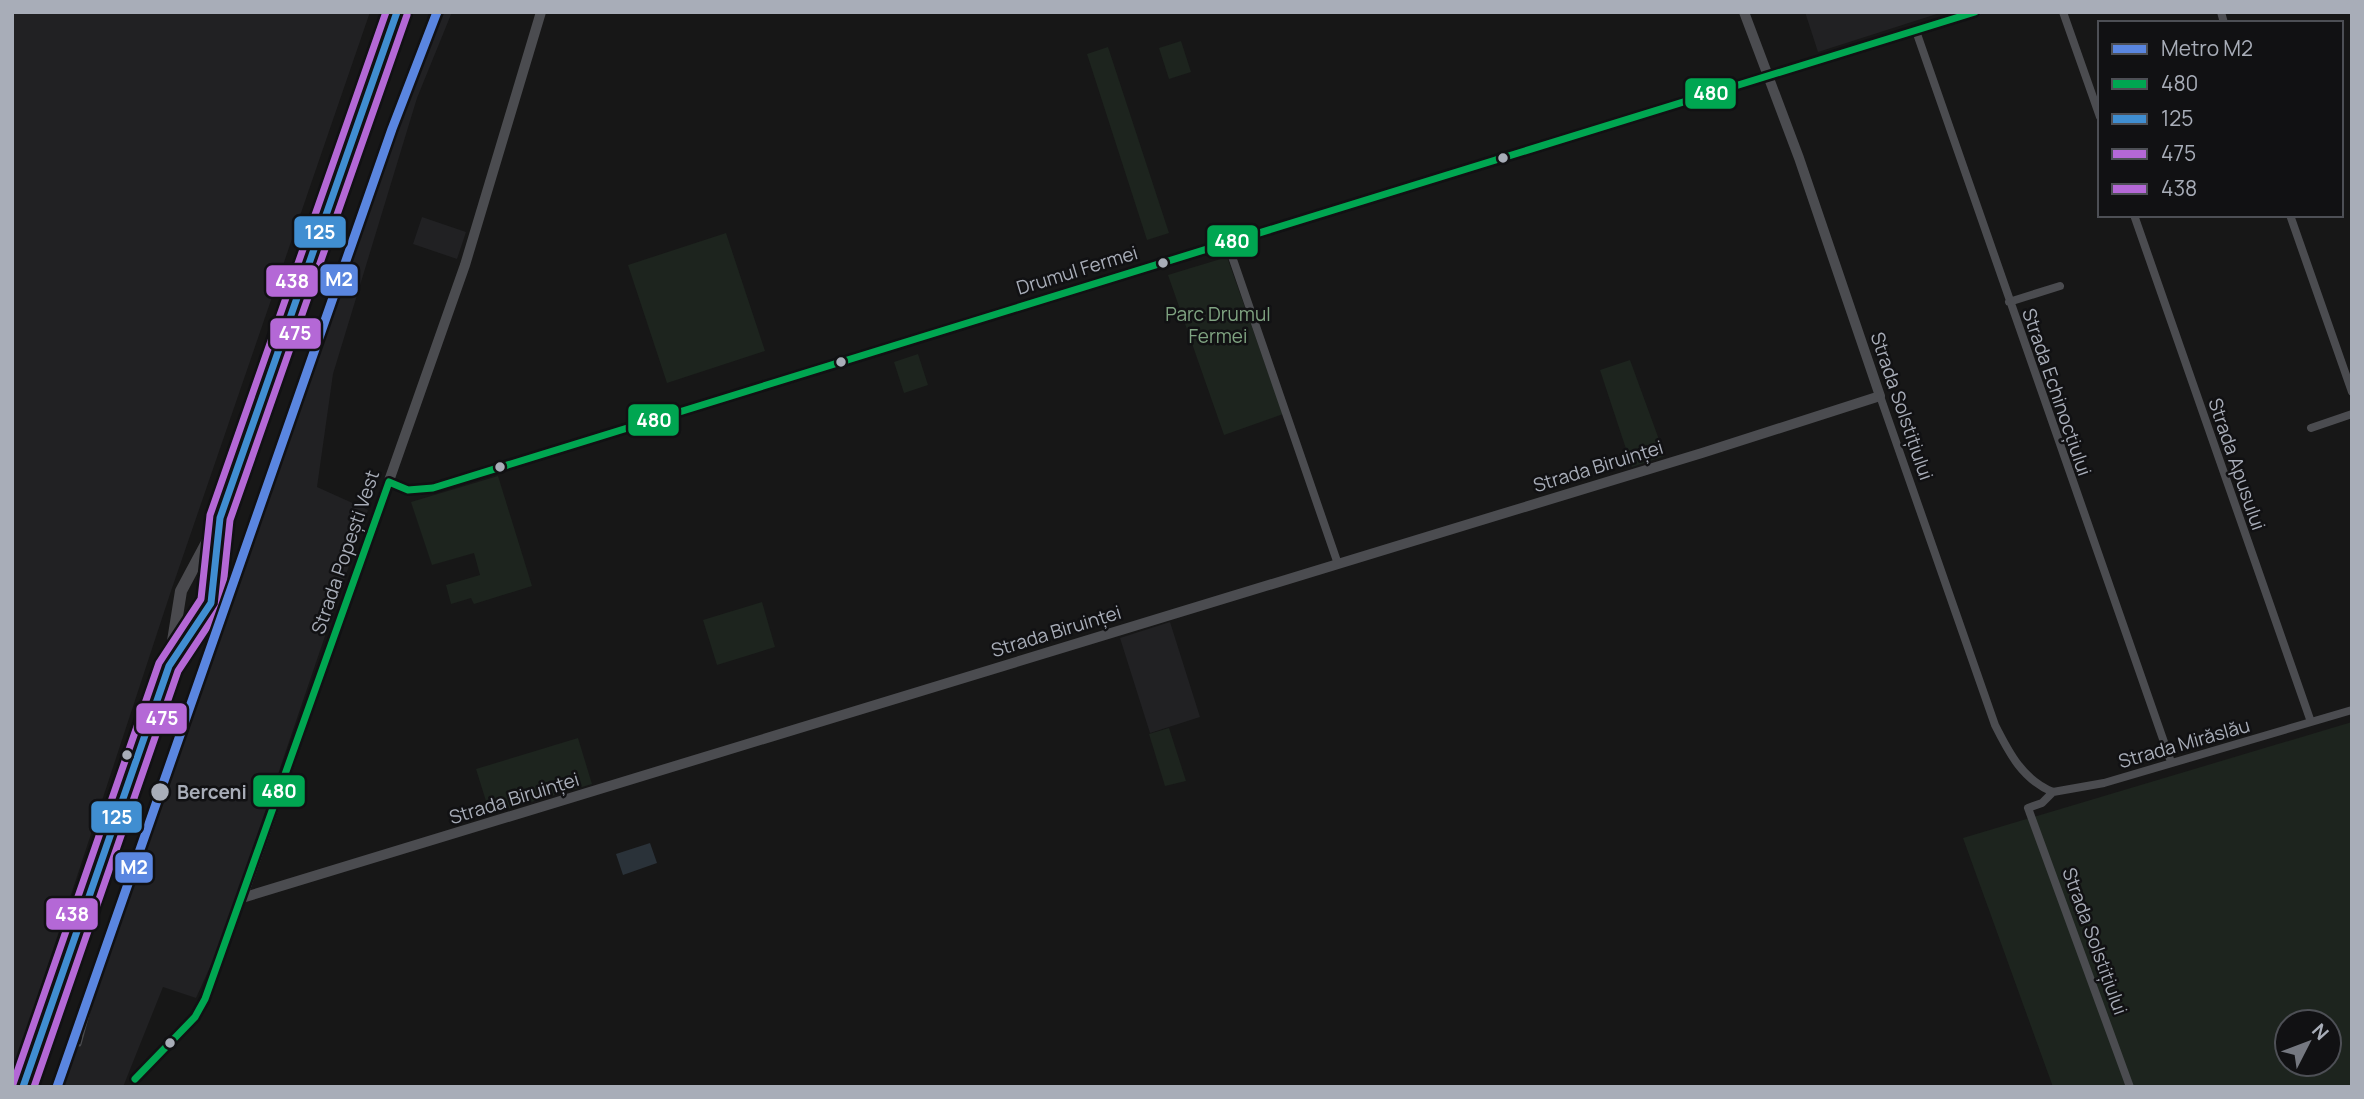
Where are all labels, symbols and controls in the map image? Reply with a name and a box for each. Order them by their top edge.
legend [2098,21,2343,217]
text: Metro M2 [2161,34,2253,62]
text: 480 [2161,69,2198,97]
line badge: 480 [1684,77,1737,110]
text: 480 [1693,80,1729,106]
text: 125 [2161,104,2193,132]
text: 475 [2161,139,2196,167]
unlabelled marker [1496,151,1510,165]
text: 438 [2161,174,2197,202]
line badge: 125 [293,215,347,249]
text: 125 [305,219,335,245]
line badge: 480 [1206,224,1259,258]
text: 480 [1214,228,1250,254]
street label: Drumul Fermei [1013,239,1141,301]
unlabelled marker [1156,256,1170,270]
line badge: M2 [319,263,359,297]
line badge: 438 [265,264,319,298]
text: M2 [325,266,353,292]
text: 438 [275,268,309,294]
park label: Parc Drumul Fermei [1165,301,1271,349]
street label: Strada Echinocțiului [2016,305,2098,479]
line badge: 475 [269,317,322,350]
text: 475 [279,320,311,346]
street label: Strada Solstițiului [1864,329,1940,483]
unlabelled marker [834,355,848,369]
street label: Strada Apusului [2202,395,2272,533]
line badge: 480 [627,403,680,437]
text: 480 [636,407,672,433]
street label: Strada Biruinței [1530,434,1666,498]
unlabelled marker [493,460,507,474]
street label: Strada Popești Vest [305,467,385,637]
street label: Strada Biruinței [988,599,1124,663]
line badge: 475 [135,702,188,735]
text: 475 [146,705,178,731]
street label: Strada Mirăslău [2115,712,2253,774]
unlabelled marker [120,748,134,762]
street label: Strada Biruinței [446,766,582,830]
line badge: 480 [252,774,306,808]
text: 480 [261,778,297,804]
place label: Berceni [177,779,247,805]
marker: Berceni [149,781,171,803]
line badge: 125 [90,800,143,834]
text: 125 [102,804,132,830]
line badge: M2 [114,851,154,884]
text: M2 [120,854,148,880]
street label: Strada Solstițiului [2056,864,2134,1018]
line badge: 438 [45,897,99,931]
text: 438 [55,901,89,927]
north arrow [2273,1008,2343,1078]
text: N [2306,1018,2335,1045]
unlabelled marker [163,1036,177,1050]

